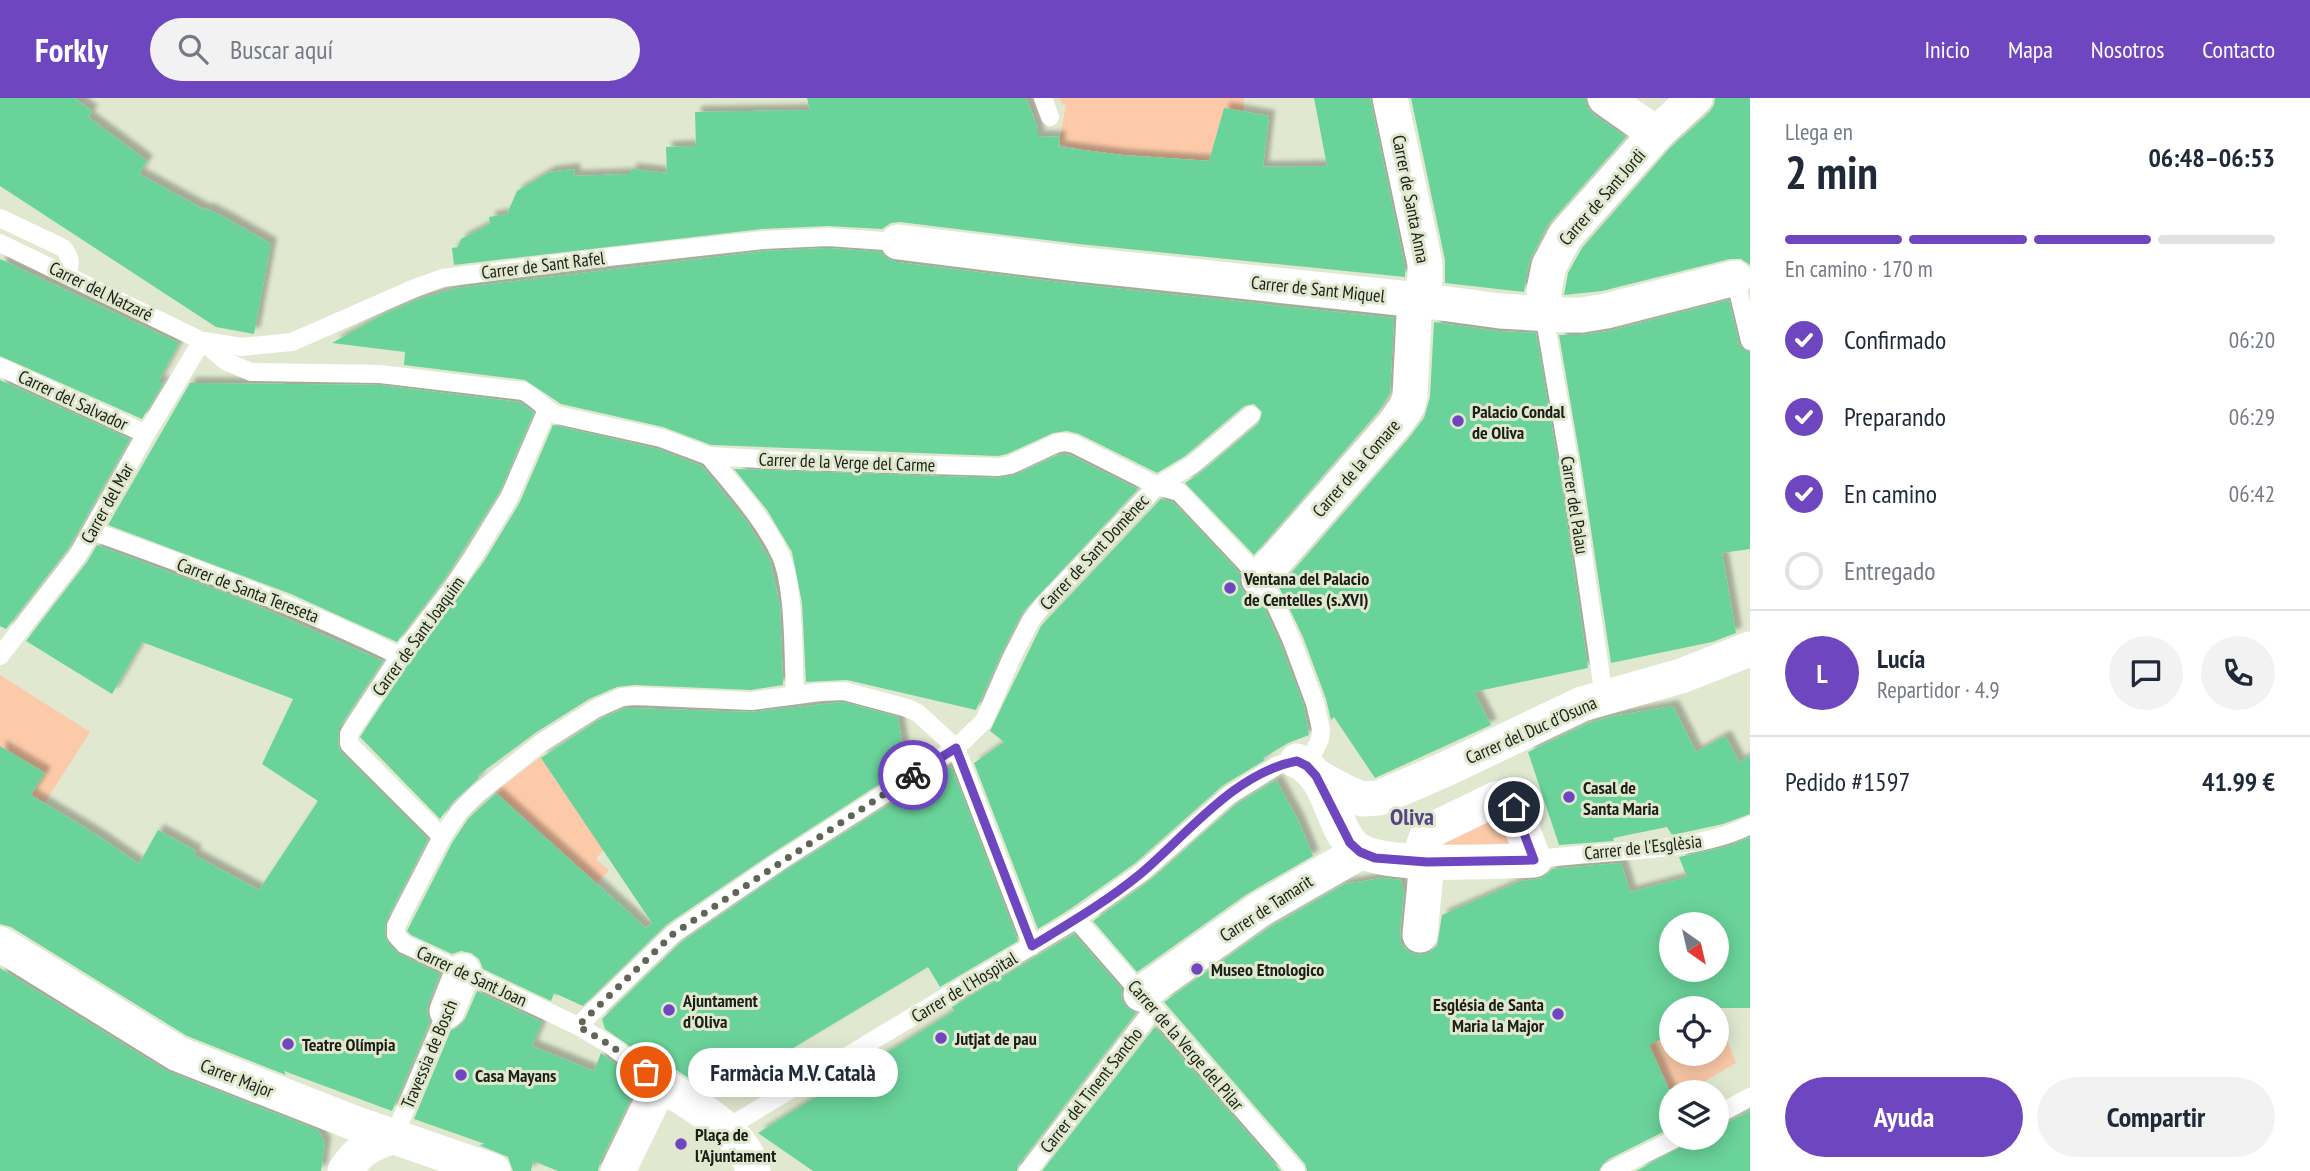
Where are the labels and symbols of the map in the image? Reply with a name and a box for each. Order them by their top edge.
street label: Carrer de Santa Anna [1387,133,1435,265]
street label: Carrer de Sant Jordi [1554,144,1650,250]
street label: Carrer de Sant Rafel [480,246,607,284]
street label: Carrer del Natzaré [45,256,157,326]
street label: Carrer de Sant Miquel [1250,271,1387,308]
street label: Carrer del Salvador [15,365,132,435]
place label: Palacio Condal de Oliva [1472,400,1565,444]
marker: Palacio Condal de Oliva [1450,413,1466,429]
street label: Carrer de la Comare [1307,414,1405,522]
street label: Carrer de la Verge del Carme [758,447,936,477]
street label: Carrer del Palau [1556,455,1594,555]
street label: Carrer del Mar [76,459,138,547]
street label: Carrer de Sant Domènec [1034,489,1154,615]
street label: Carrer de Santa Tereseta [174,552,322,628]
place label: Ventana del Palacio de Centelles (s.XVI) [1243,567,1369,611]
street label: Carrer de Sant Joaquim [367,572,469,700]
marker: Ventana del Palacio de Centelles (s.XVI) [1222,580,1238,596]
street label: Carrer del Duc d'Osuna [1462,691,1600,769]
courier [878,740,948,810]
place label: Casal de Santa Maria [1583,776,1659,820]
pin [1484,777,1544,837]
marker: Casal de Santa Maria [1561,789,1577,805]
district label: Oliva [1390,801,1434,832]
street label: Carrer de l'Esglèsia [1583,829,1703,865]
street label: Carrer de Tamarit [1215,869,1317,947]
north arrow [1659,912,1729,982]
street label: Carrer de Sant Joan [413,940,531,1012]
street label: Carrer de l'Hospital [907,946,1022,1028]
place label: Museo Etnologico [1211,958,1324,981]
marker: Museo Etnologico [1189,961,1205,977]
street label: Carrer de la Verge del Pilar [1123,975,1249,1115]
place label: Ajuntament d'Oliva [682,989,759,1033]
place label: Església de Santa Maria la Major [1433,993,1545,1037]
street label: Travessia de Bosch [396,996,462,1112]
marker: Ajuntament d'Oliva [661,1002,677,1018]
marker: Església de Santa Maria la Major [1550,1006,1566,1022]
street label: Carrer del Tinent Sancho [1035,1023,1147,1157]
place label: Jutjat de pau [954,1027,1037,1050]
marker: Jutjat de pau [933,1030,949,1046]
place label: Teatre Olímpia [302,1033,395,1056]
marker: Teatre Olímpia [280,1036,296,1052]
pin [616,1042,676,1102]
callout: Farmàcia M.V. Català [688,1048,898,1096]
street label: Carrer Major [197,1054,277,1102]
place label: Casa Mayans [475,1064,556,1087]
marker: Casa Mayans [453,1067,469,1083]
place label: Plaça de l'Ajuntament [695,1123,777,1167]
marker: Plaça de l'Ajuntament [673,1136,689,1152]

